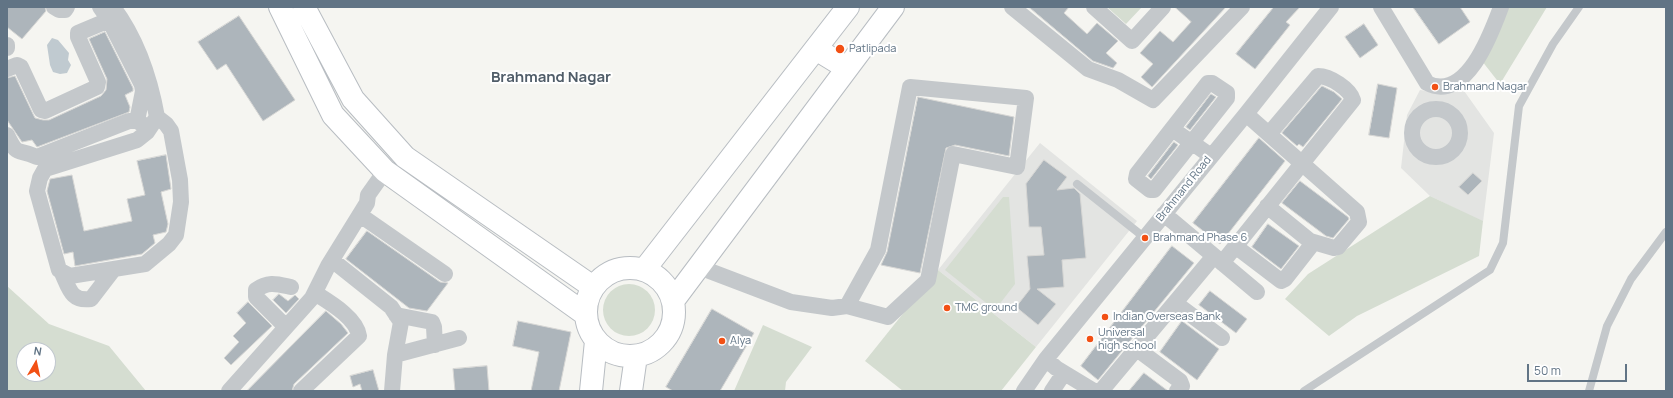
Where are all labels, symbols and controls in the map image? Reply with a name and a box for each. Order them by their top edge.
place label: Patlipada [849,42,896,56]
marker: Patlipada [834,43,846,55]
district label: Brahmand Nagar [491,69,611,87]
place label: Brahmand Nagar [1443,80,1527,94]
marker: Brahmand Nagar [1430,82,1440,92]
street label: Brahmand Road [1154,154,1214,224]
place label: Brahmand Phase 6 [1153,231,1247,245]
marker: Brahmand Phase 6 [1140,233,1150,243]
place label: TMC ground [955,301,1017,315]
marker: TMC ground [942,303,952,313]
place label: Indian Overseas Bank [1113,310,1221,324]
marker: Indian Overseas Bank [1100,312,1110,322]
place label: Universal high school [1098,326,1156,352]
place label: Alya [730,334,751,348]
marker: Universal high school [1085,334,1095,344]
marker: Alya [717,336,727,346]
north arrow [16,342,56,382]
text: N [33,343,43,359]
scale bar [1529,356,1629,382]
text: 50 m [1534,362,1561,379]

